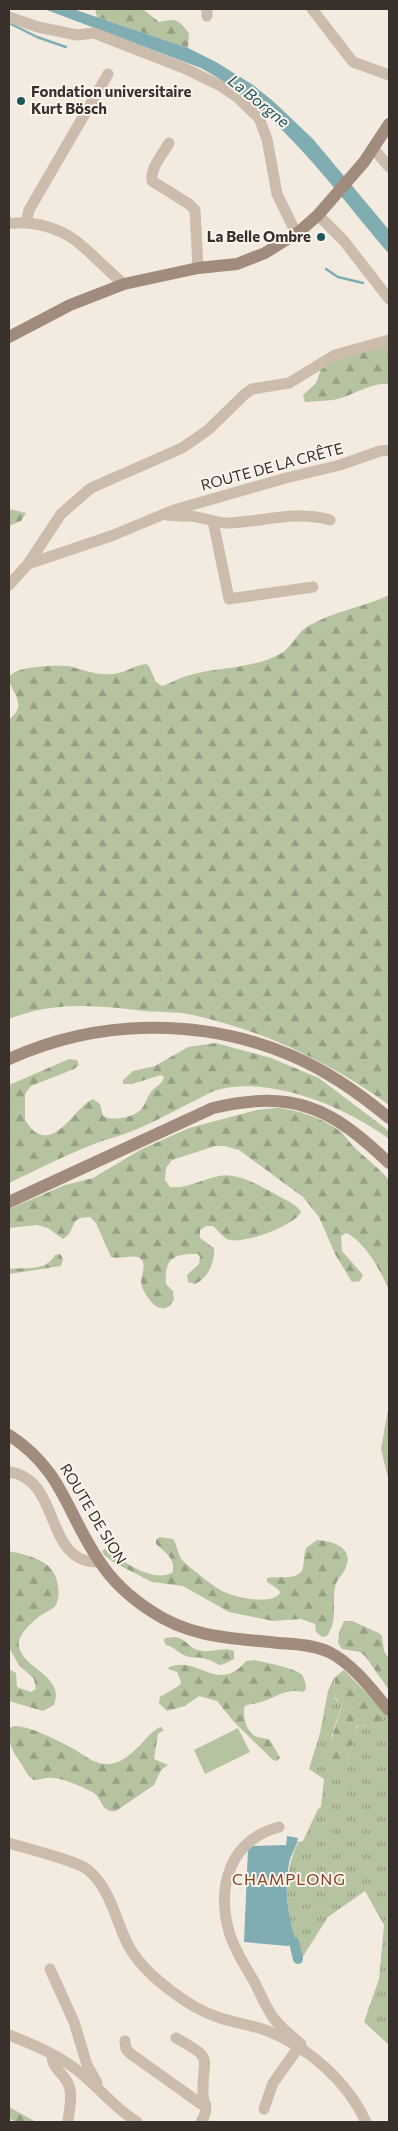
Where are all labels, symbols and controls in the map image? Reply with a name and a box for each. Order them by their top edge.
water label: La Borgne [225,70,294,131]
place label: Fondation universitaire Kurt Bösch [31,82,192,117]
marker: Fondation universitaire Kurt Bösch [15,95,27,107]
place label: La Belle Ombre [207,227,311,245]
marker: La Belle Ombre [315,231,327,243]
street label: ROUTE DE LA CRÊTE [198,437,345,494]
street label: ROUTE DE SION [57,1460,131,1567]
district label: CHAMPLONG [232,1869,346,1888]

